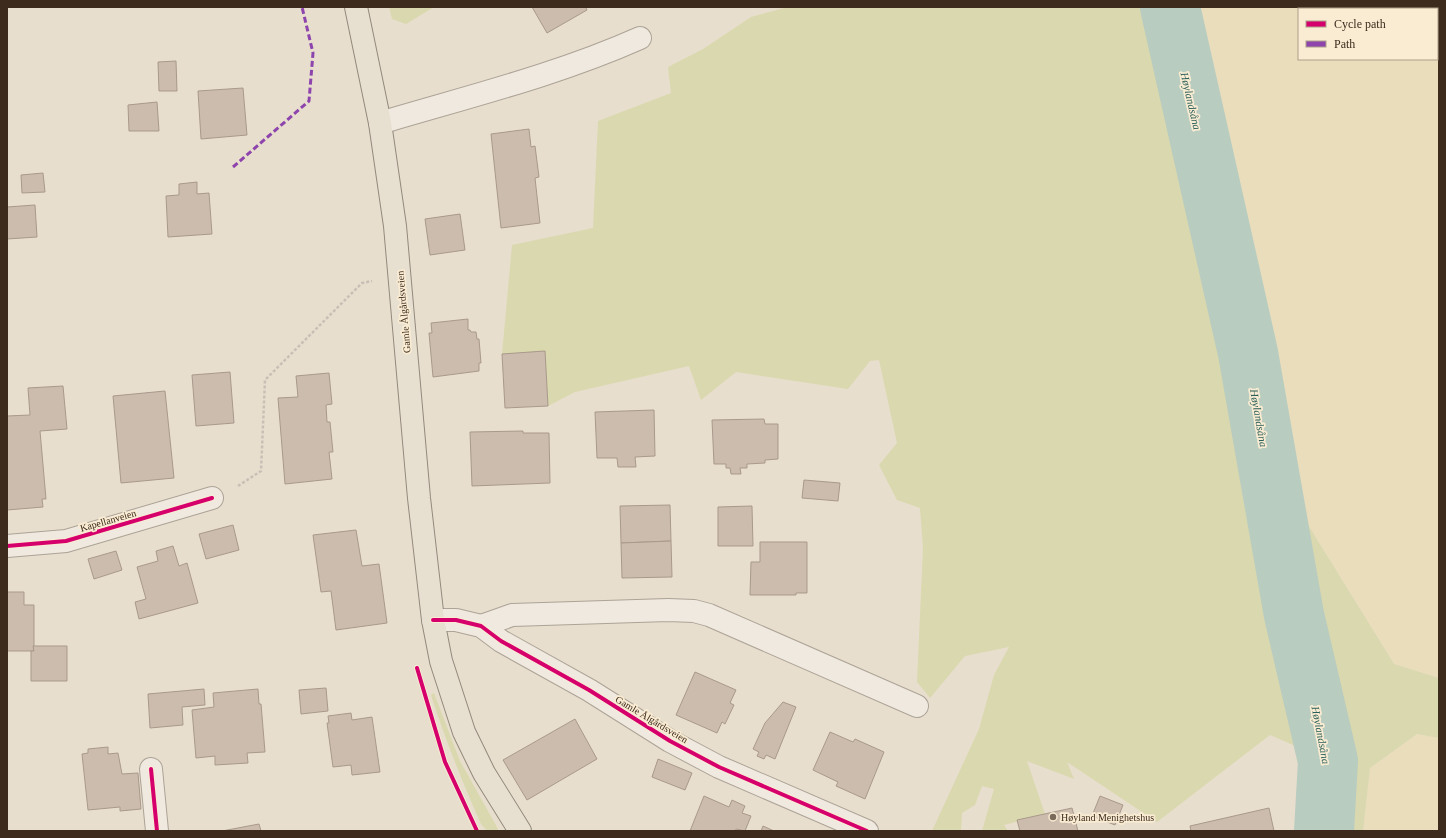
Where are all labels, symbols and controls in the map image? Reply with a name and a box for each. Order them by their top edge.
legend [1298,8,1438,60]
text: Cycle path [1334,17,1386,31]
text: Path [1334,37,1355,51]
water label: Høylandsåna [1178,70,1204,131]
street label: Gamle Ålgårdsveien [394,270,413,354]
water label: Høylandsåna [1248,387,1270,448]
street label: Kapellanveien [79,507,137,534]
street label: Gamle Ålgårdsveien [614,693,690,745]
water label: Høylandsåna [1309,704,1333,765]
marker: Høyland Menighetshus [1048,812,1058,822]
place label: Høyland Menighetshus [1061,812,1154,823]

